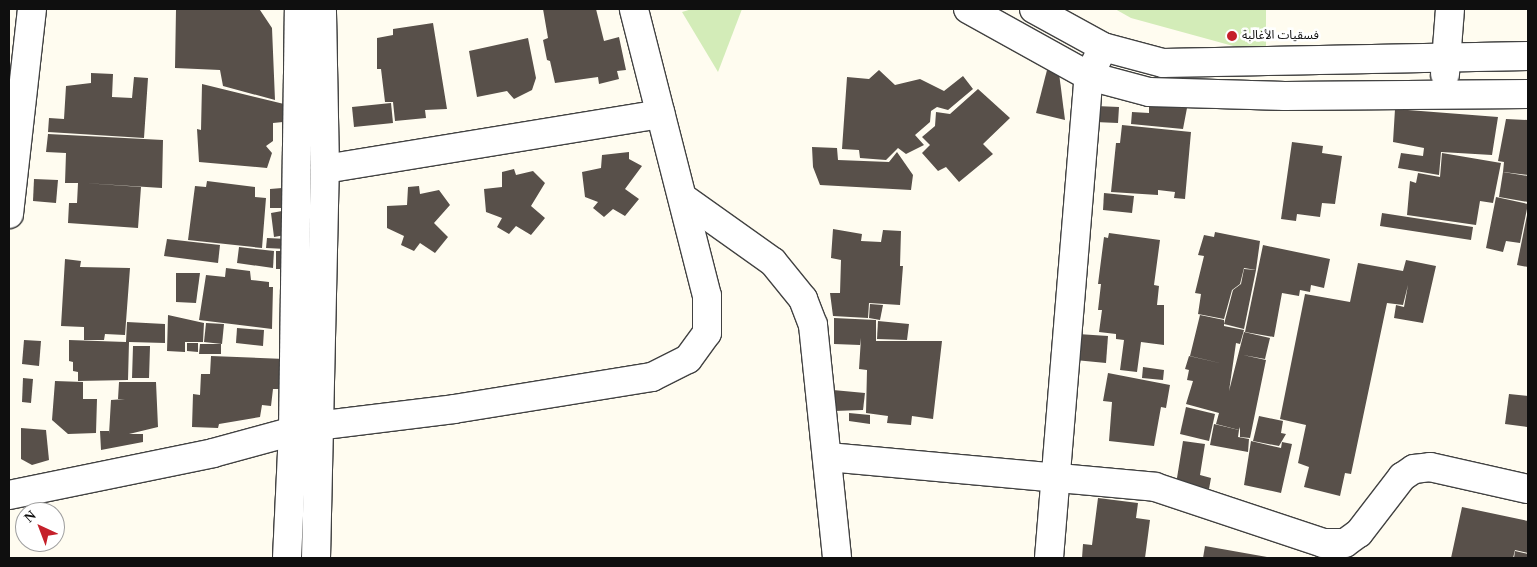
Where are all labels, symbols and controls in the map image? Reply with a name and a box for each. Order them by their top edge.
place label: فسقيات الأغالبة [1242,29,1319,43]
marker: فسقيات الأغالبة [1226,30,1238,42]
north arrow [15,502,65,552]
text: N [21,507,39,525]

